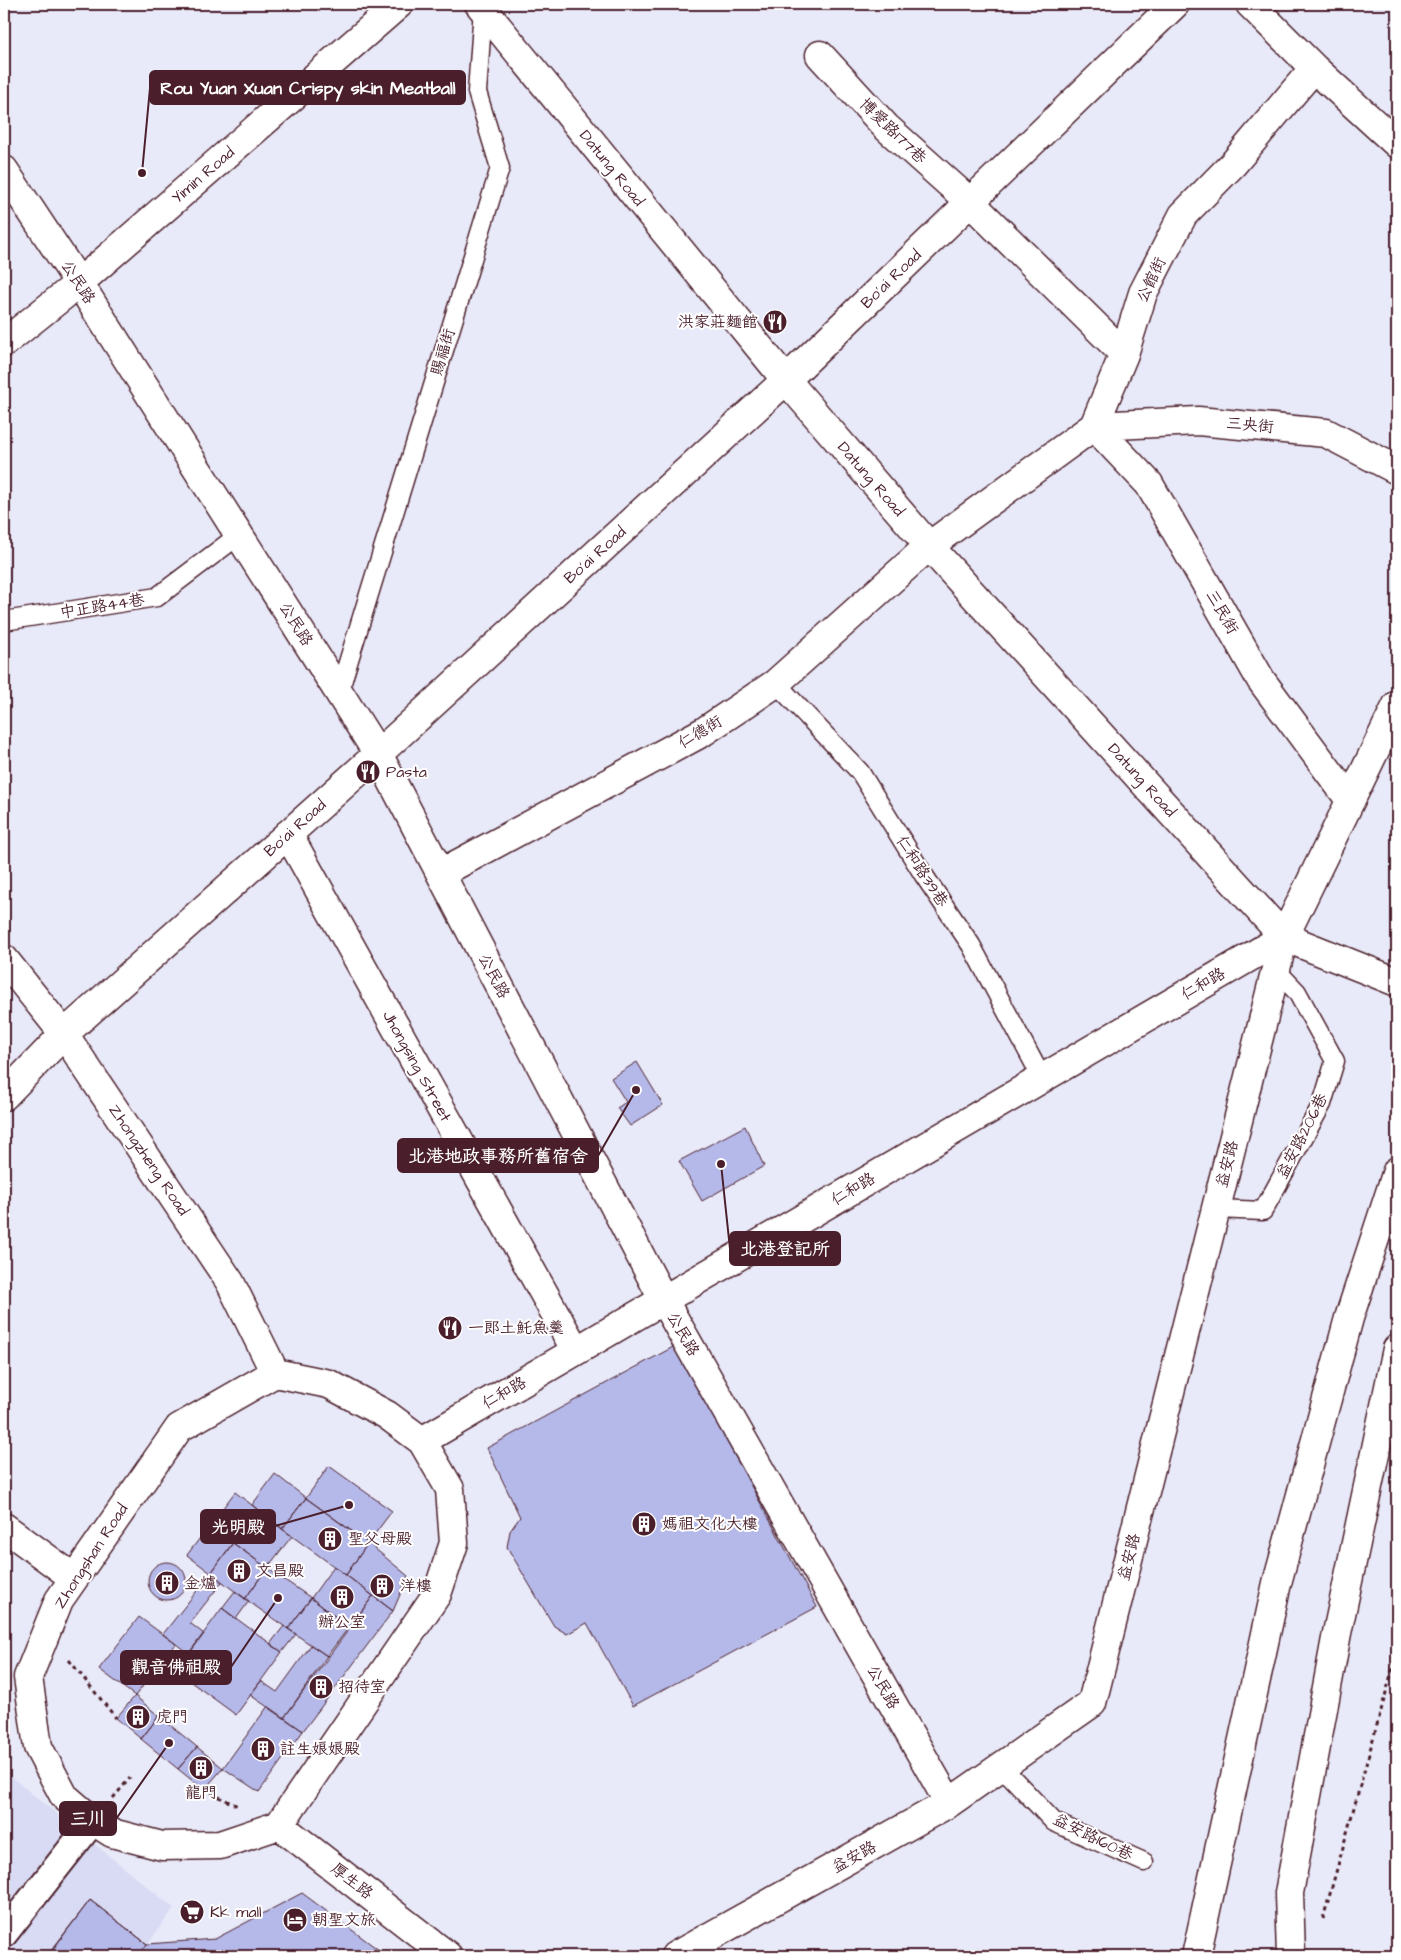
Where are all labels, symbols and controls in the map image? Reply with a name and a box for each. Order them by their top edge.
callout: Rou Yuan Xuan Crispy skin Meatball [150,71,465,104]
text: Rou Yuan Xuan Crispy skin Meatball [160,76,456,102]
street label: 博愛路177巷 [855,93,931,169]
street label: Datung Road [574,125,650,212]
street label: Yimin Road [167,141,239,209]
street label: Bo'ai Road [856,244,926,314]
street label: 公館街 [1131,254,1171,306]
street label: 公民路 [56,256,100,308]
restaurant icon: 洪家莊麵館 [762,309,788,335]
place label: 洪家莊麵館 [678,311,758,333]
street label: 賜福街 [425,326,461,378]
street label: 三央街 [1225,412,1275,438]
street label: Datung Road [832,437,910,522]
street label: Bo'ai Road [559,521,631,589]
street label: 三民街 [1200,586,1244,638]
street label: 中正路44巷 [58,588,146,624]
street label: 公民路 [274,598,318,650]
street label: 仁德街 [674,710,726,754]
street label: Datung Road [1102,738,1181,822]
restaurant icon: Pasta [355,759,381,785]
place label: Pasta [386,761,427,783]
street label: Bo'ai Road [259,794,331,862]
street label: 仁和路39巷 [891,831,953,911]
street label: 公民路 [473,950,515,1002]
street label: 仁和路 [1177,962,1229,1006]
street label: Jhongsing Street [376,1006,457,1127]
street label: 益安路206巷 [1271,1089,1333,1183]
street label: Zhongzheng Road [103,1100,194,1220]
street label: 益安路 [1211,1138,1243,1190]
callout: 北港地政事務所舊宿舍 [398,1139,598,1172]
text: 北港地政事務所舊宿舍 [408,1144,588,1169]
street label: 仁和路 [827,1167,879,1211]
callout: 北港登記所 [730,1232,840,1265]
text: 北港登記所 [740,1237,830,1262]
street label: 公民路 [661,1308,705,1360]
restaurant icon: 一郎土魠魚羹 [437,1315,463,1341]
place label: 一郎土魠魚羹 [468,1317,564,1339]
street label: 仁和路 [478,1371,530,1415]
street label: Zhongshan Road [49,1499,134,1613]
callout: 光明殿 [201,1510,275,1543]
building icon: 媽祖文化大樓 [631,1511,657,1537]
place label: 媽祖文化大樓 [662,1513,758,1535]
text: 光明殿 [211,1515,265,1540]
building icon: 聖父母殿 [317,1526,343,1552]
place label: 聖父母殿 [348,1528,412,1550]
street label: 益安路 [1113,1531,1145,1583]
building icon: 文昌殿 [226,1558,252,1584]
place label: 文昌殿 [256,1560,304,1582]
building icon: 金爐 [154,1570,180,1596]
place label: 金爐 [184,1572,216,1594]
building icon: 洋樓 [369,1573,395,1599]
place label: 洋樓 [400,1575,432,1597]
building icon: 辦公室 [329,1584,355,1610]
place label: 辦公室 [318,1611,366,1633]
callout: 觀音佛祖殿 [121,1651,231,1684]
text: 觀音佛祖殿 [131,1655,221,1680]
street label: 公民路 [861,1661,905,1713]
building icon: 招待室 [308,1674,334,1700]
place label: 招待室 [338,1676,386,1698]
building icon: 虎門 [125,1704,151,1730]
place label: 虎門 [156,1706,188,1728]
building icon: 註生娘娘殿 [250,1736,276,1762]
place label: 註生娘娘殿 [280,1738,360,1760]
building icon: 龍門 [188,1755,214,1781]
place label: 龍門 [185,1782,217,1804]
callout: 三川 [60,1802,116,1835]
text: 三川 [70,1807,106,1832]
street label: 益安路160巷 [1049,1808,1137,1866]
street label: 益安路 [828,1836,880,1878]
street label: 厚生路 [326,1858,378,1904]
supermarket icon: Kk mall [179,1899,205,1925]
place label: Kk mall [210,1901,262,1923]
hotel icon: 朝聖文旅 [282,1907,308,1933]
place label: 朝聖文旅 [312,1909,376,1931]

